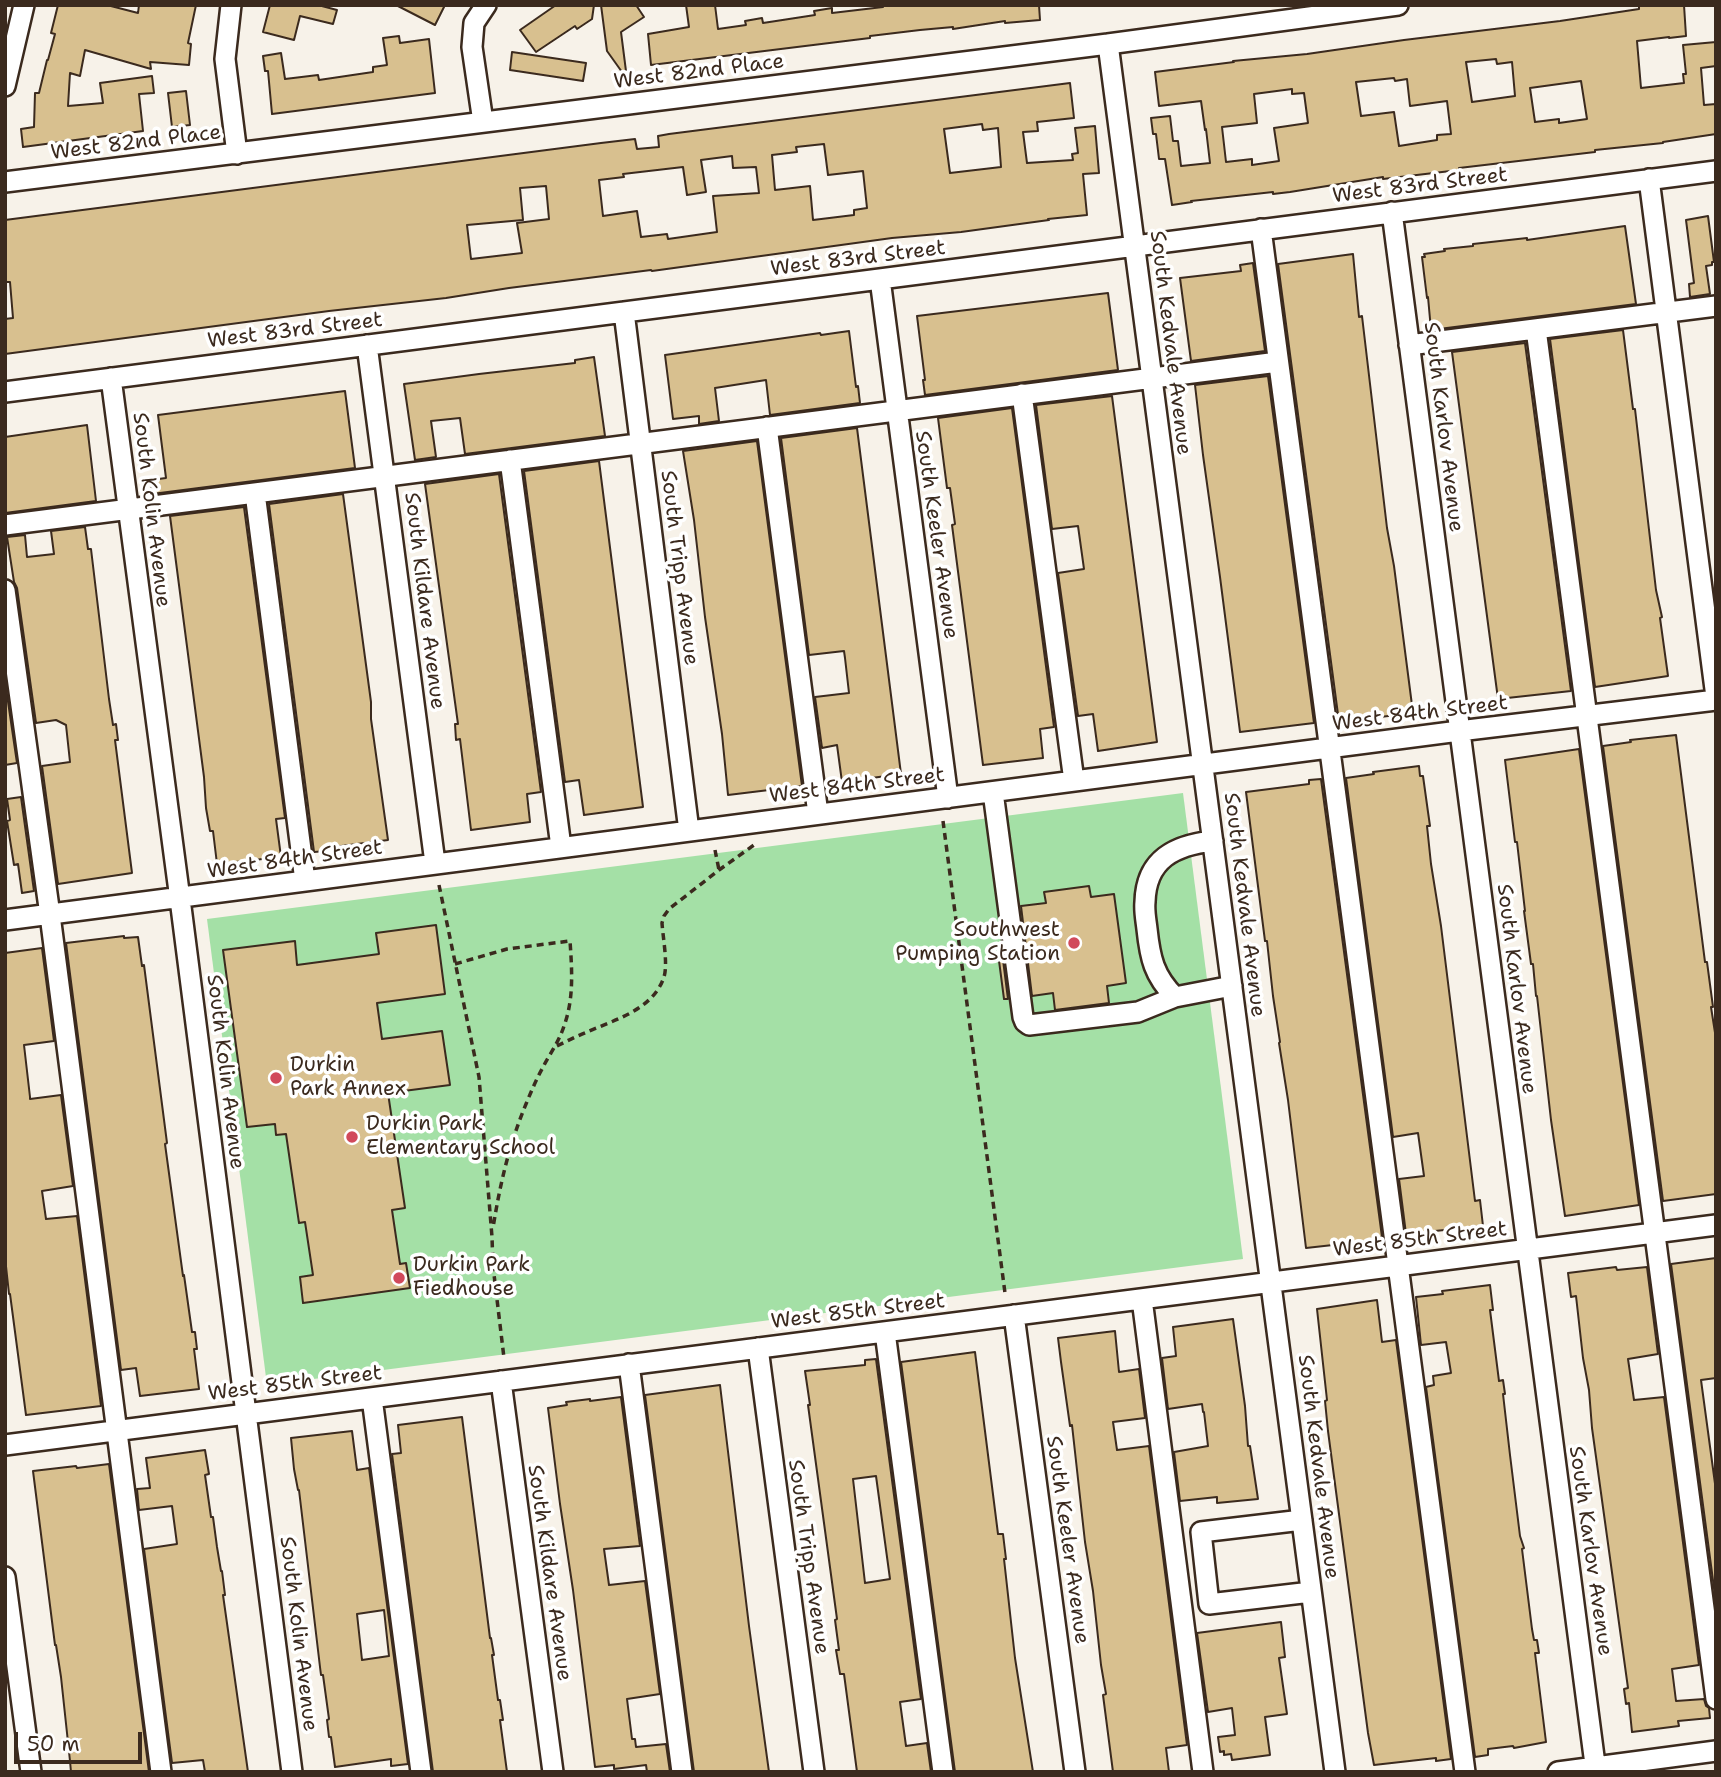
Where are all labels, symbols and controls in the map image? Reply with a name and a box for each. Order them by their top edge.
street label: West 82nd Place [612,49,786,95]
street label: West 82nd Place [49,120,223,166]
street label: West 83rd Street [1331,163,1509,209]
street label: South Kedvale Avenue [1144,229,1196,457]
street label: West 83rd Street [769,236,947,282]
street label: West 83rd Street [206,308,384,354]
street label: South Karlov Avenue [1418,320,1468,534]
street label: South Kolin Avenue [127,411,175,609]
street label: South Keeler Avenue [909,429,963,641]
street label: South Tripp Avenue [655,469,703,667]
street label: South Kildare Avenue [398,491,450,711]
street label: West 84th Street [1331,691,1509,737]
street label: West 84th Street [768,763,946,809]
street label: South Kedvale Avenue [1218,791,1270,1019]
street label: West 84th Street [206,835,384,885]
street label: South Karlov Avenue [1491,882,1541,1096]
place label: Southwest Pumping Station [895,918,1060,968]
marker: Southwest Pumping Station [1066,935,1082,951]
street label: South Kolin Avenue [201,973,249,1171]
place label: Durkin Park Annex [290,1053,406,1103]
marker: Durkin Park Annex [268,1070,284,1086]
place label: Durkin Park Elementary School [366,1112,555,1162]
marker: Durkin Park Elementary School [344,1129,360,1145]
street label: West 85th Street [1332,1217,1508,1263]
place label: Durkin Park Fiedhouse [413,1253,530,1303]
marker: Durkin Park Fiedhouse [391,1270,407,1286]
street label: West 85th Street [770,1289,946,1335]
street label: South Kedvale Avenue [1292,1353,1344,1581]
street label: West 85th Street [207,1361,383,1407]
street label: South Keeler Avenue [1040,1434,1094,1646]
street label: South Karlov Avenue [1563,1444,1617,1658]
street label: South Tripp Avenue [782,1458,834,1656]
street label: South Kildare Avenue [521,1463,577,1683]
street label: South Kolin Avenue [274,1535,322,1733]
scale bar [18,1718,145,1762]
text: 50 m [27,1730,80,1758]

